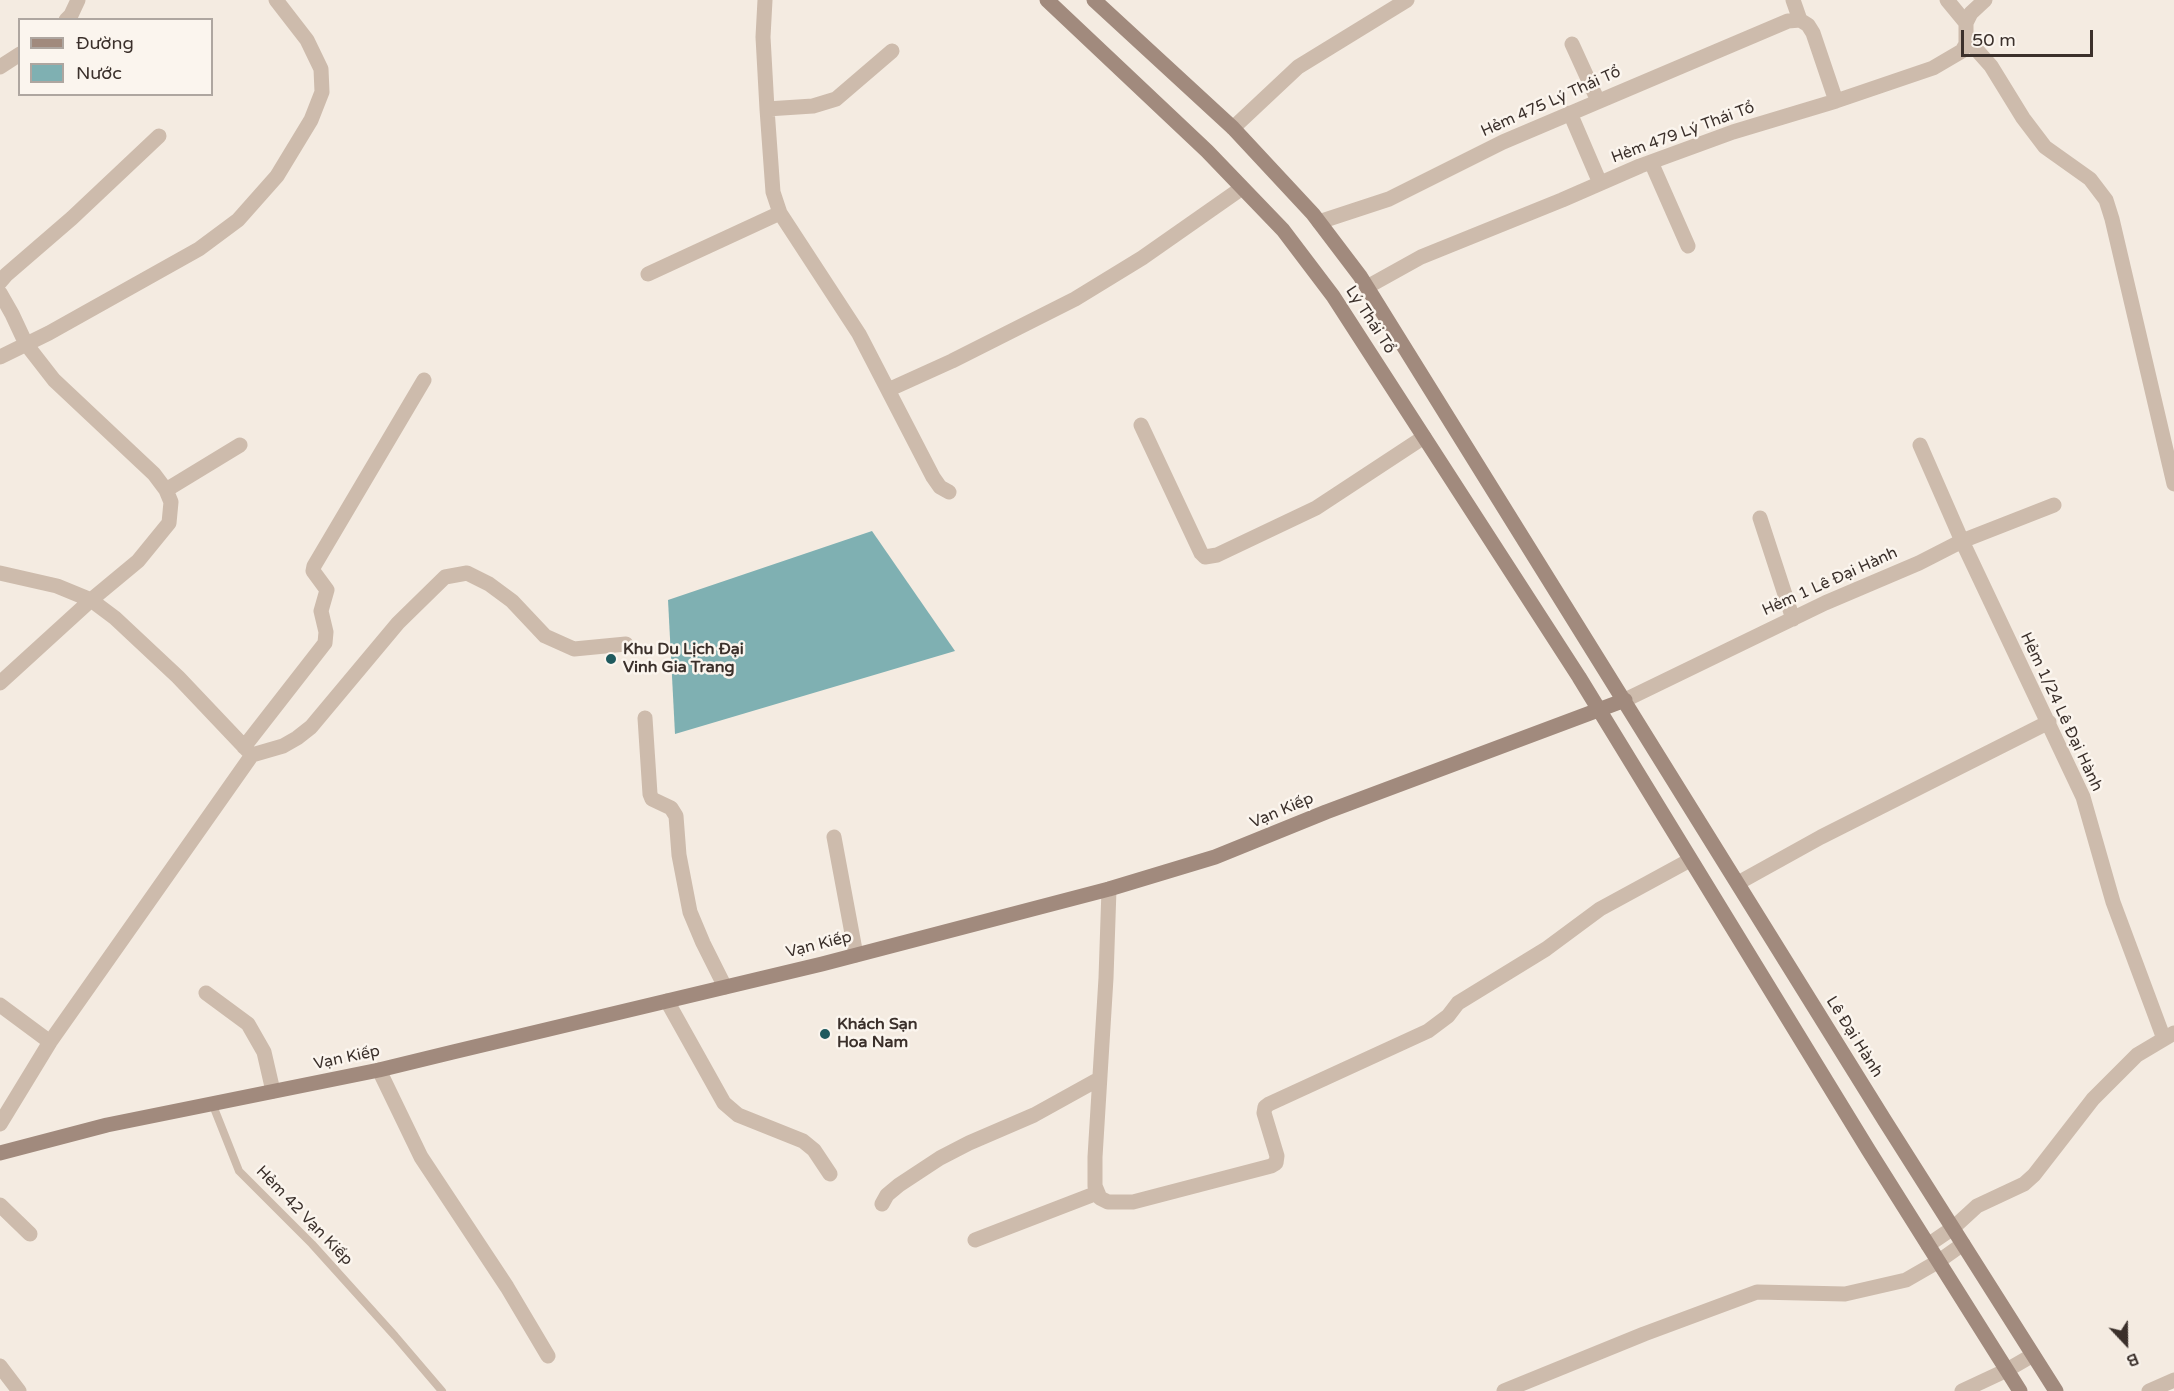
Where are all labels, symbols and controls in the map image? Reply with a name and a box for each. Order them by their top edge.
legend [18,18,213,96]
scale bar [1964,18,2096,56]
text: 50 m [1972,29,2016,51]
text: Đường [76,32,134,54]
text: Nước [76,62,122,84]
street label: Hẻm 475 Lý Thái Tổ [1478,63,1624,141]
street label: Hẻm 479 Lý Thái Tổ [1609,98,1757,168]
street label: Lý Thái Tổ [1341,283,1399,357]
street label: Hẻm 1 Lê Đại Hành [1759,544,1901,620]
street label: Hẻm 1/24 Lê Đại Hành [2016,629,2106,795]
place label: Khu Du Lịch Đại Vinh Gia Trang [623,640,744,678]
marker: Khu Du Lịch Đại Vinh Gia Trang [604,652,618,666]
street label: Vạn Kiếp [1247,789,1317,833]
street label: Vạn Kiếp [784,928,854,962]
street label: Lê Đại Hành [1821,993,1887,1081]
place label: Khách Sạn Hoa Nam [837,1015,917,1053]
marker: Khách Sạn Hoa Nam [818,1027,832,1041]
street label: Vạn Kiếp [312,1042,382,1074]
street label: Hẻm 42 Vạn Kiếp [252,1162,356,1270]
north arrow [2096,1313,2156,1373]
text: B [2124,1348,2142,1371]

